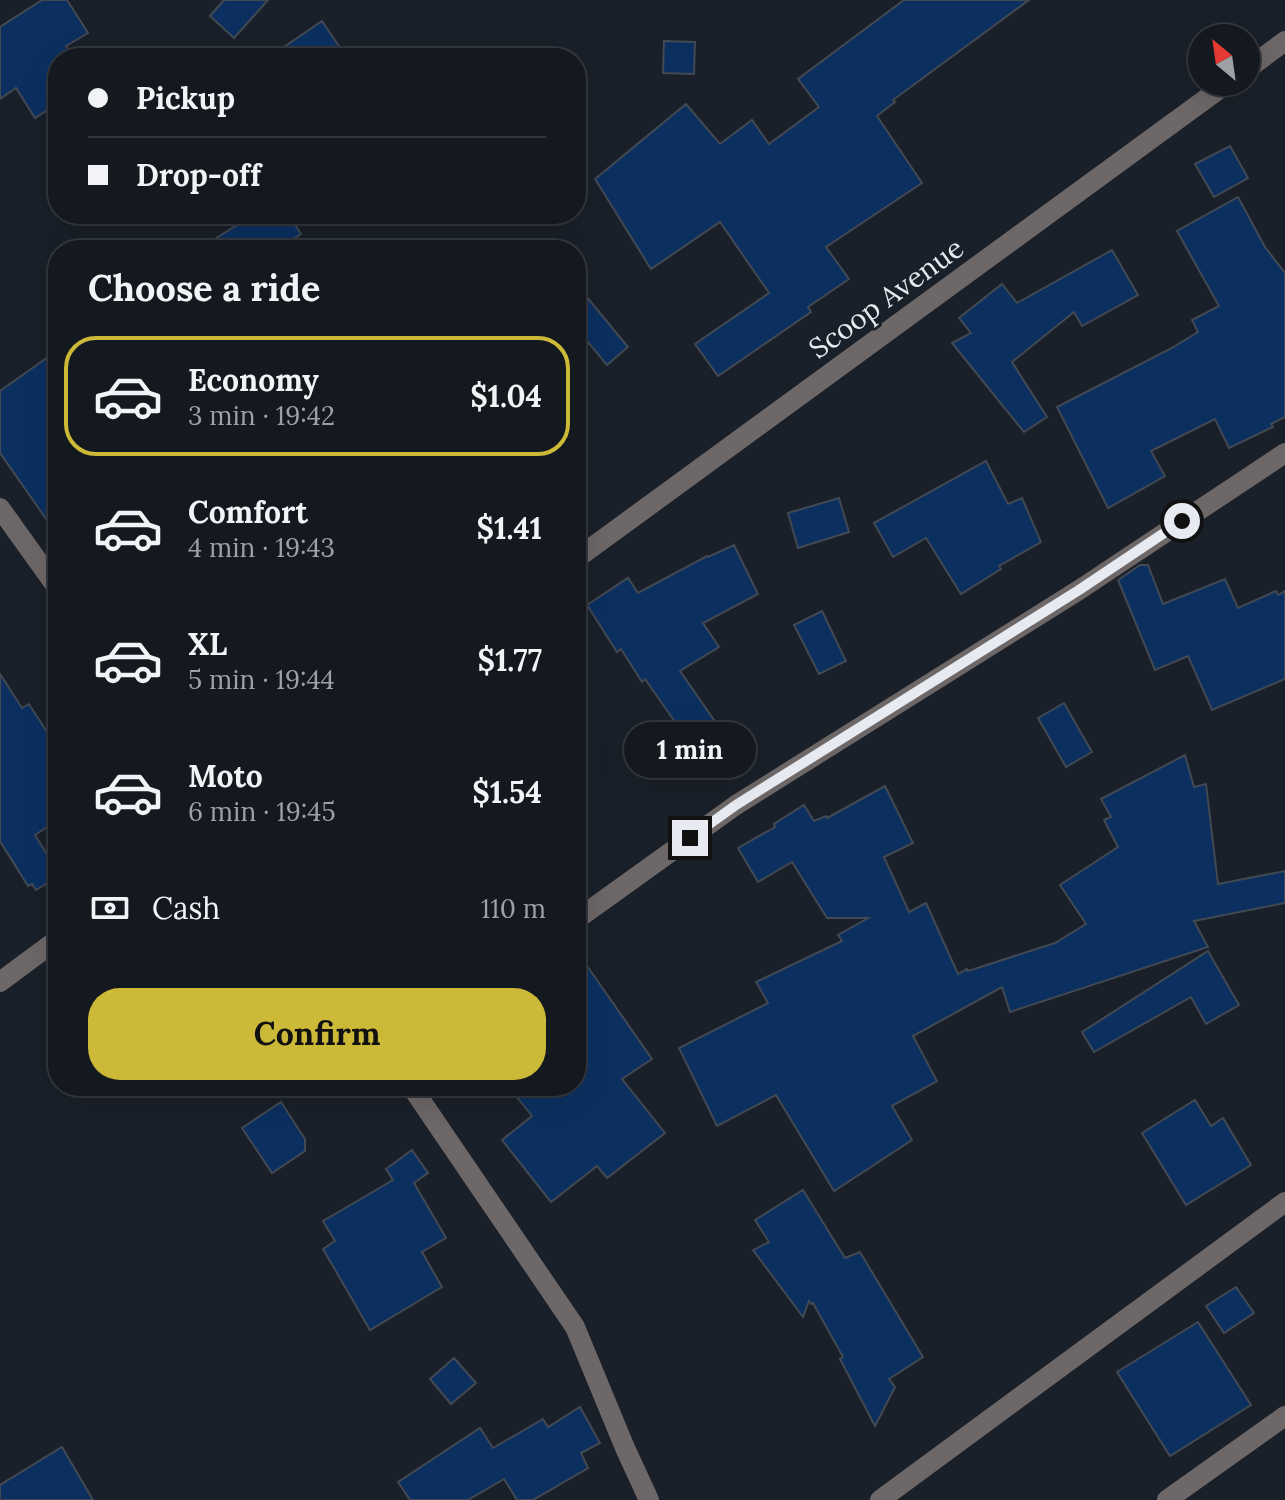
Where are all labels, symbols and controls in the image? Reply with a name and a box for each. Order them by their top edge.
north arrow [1188,24,1260,96]
map controls [1188,24,1260,96]
text: Pickup [136,79,235,117]
text: Drop-off [136,156,261,194]
street label: Scoop Avenue [802,230,970,366]
text: Choose a ride [88,265,320,311]
icon: car [92,360,164,432]
text: Economy [188,361,319,399]
text: $1.04 [470,377,542,415]
text: 3 min · 19:42 [188,399,335,432]
icon: car [92,492,164,564]
text: Comfort [188,493,308,531]
route start [1164,503,1200,539]
text: $1.41 [477,509,542,547]
text: 4 min · 19:43 [188,531,335,564]
icon: car [92,624,164,696]
text: XL [188,625,227,663]
text: $1.77 [478,641,542,679]
text: 5 min · 19:44 [188,663,335,696]
callout: 1 min [624,722,756,778]
text: 1 min [657,733,723,766]
icon: car [92,756,164,828]
text: Moto [188,757,263,795]
text: $1.54 [472,773,542,811]
text: 6 min · 19:45 [188,795,336,828]
route end [672,820,708,856]
icon: cash [88,886,132,930]
text: Cash [152,889,220,927]
text: 110 m [481,892,546,925]
button: Confirm [88,988,546,1080]

